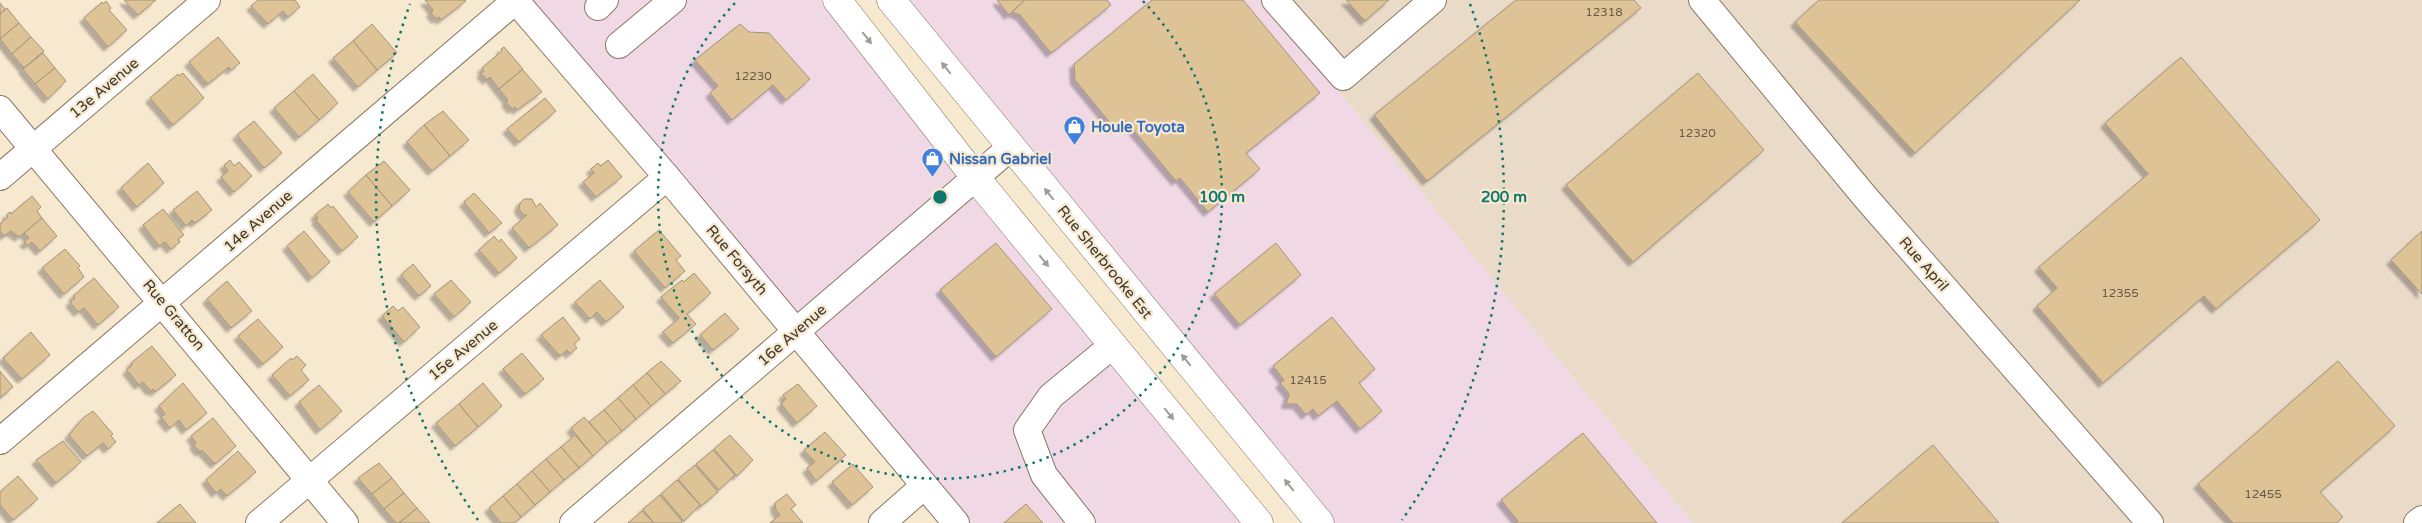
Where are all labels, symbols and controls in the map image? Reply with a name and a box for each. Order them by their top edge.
house number: 12318 [1585,5,1623,19]
one-way arrow [861,31,872,44]
street label: 13e Avenue [66,54,142,122]
one-way arrow [941,62,952,75]
house number: 12230 [734,69,772,83]
shop icon: Houle Toyota [1063,115,1087,146]
place label: Houle Toyota [1091,118,1185,137]
house number: 12320 [1678,126,1716,140]
shop icon: Nissan Gabriel [921,147,945,178]
place label: Nissan Gabriel [949,150,1051,168]
street label: 14e Avenue [220,186,296,256]
one-way arrow [1044,187,1055,200]
centre of rings [931,188,949,206]
text: 100 m [1199,188,1245,206]
text: 200 m [1481,188,1527,206]
street label: Rue Sherbrooke Est [1054,202,1156,323]
street label: Rue Forsyth [702,221,772,299]
street label: Rue April [1896,233,1952,295]
one-way arrow [1039,255,1050,268]
street label: Rue Gratton [139,276,209,354]
house number: 12355 [2101,286,2139,300]
street label: 16e Avenue [754,300,830,370]
street label: 15e Avenue [425,316,501,384]
one-way arrow [1180,354,1191,367]
house number: 12415 [1289,373,1327,387]
one-way arrow [1164,407,1175,420]
one-way arrow [1283,480,1295,492]
house number: 12455 [2244,487,2282,501]

